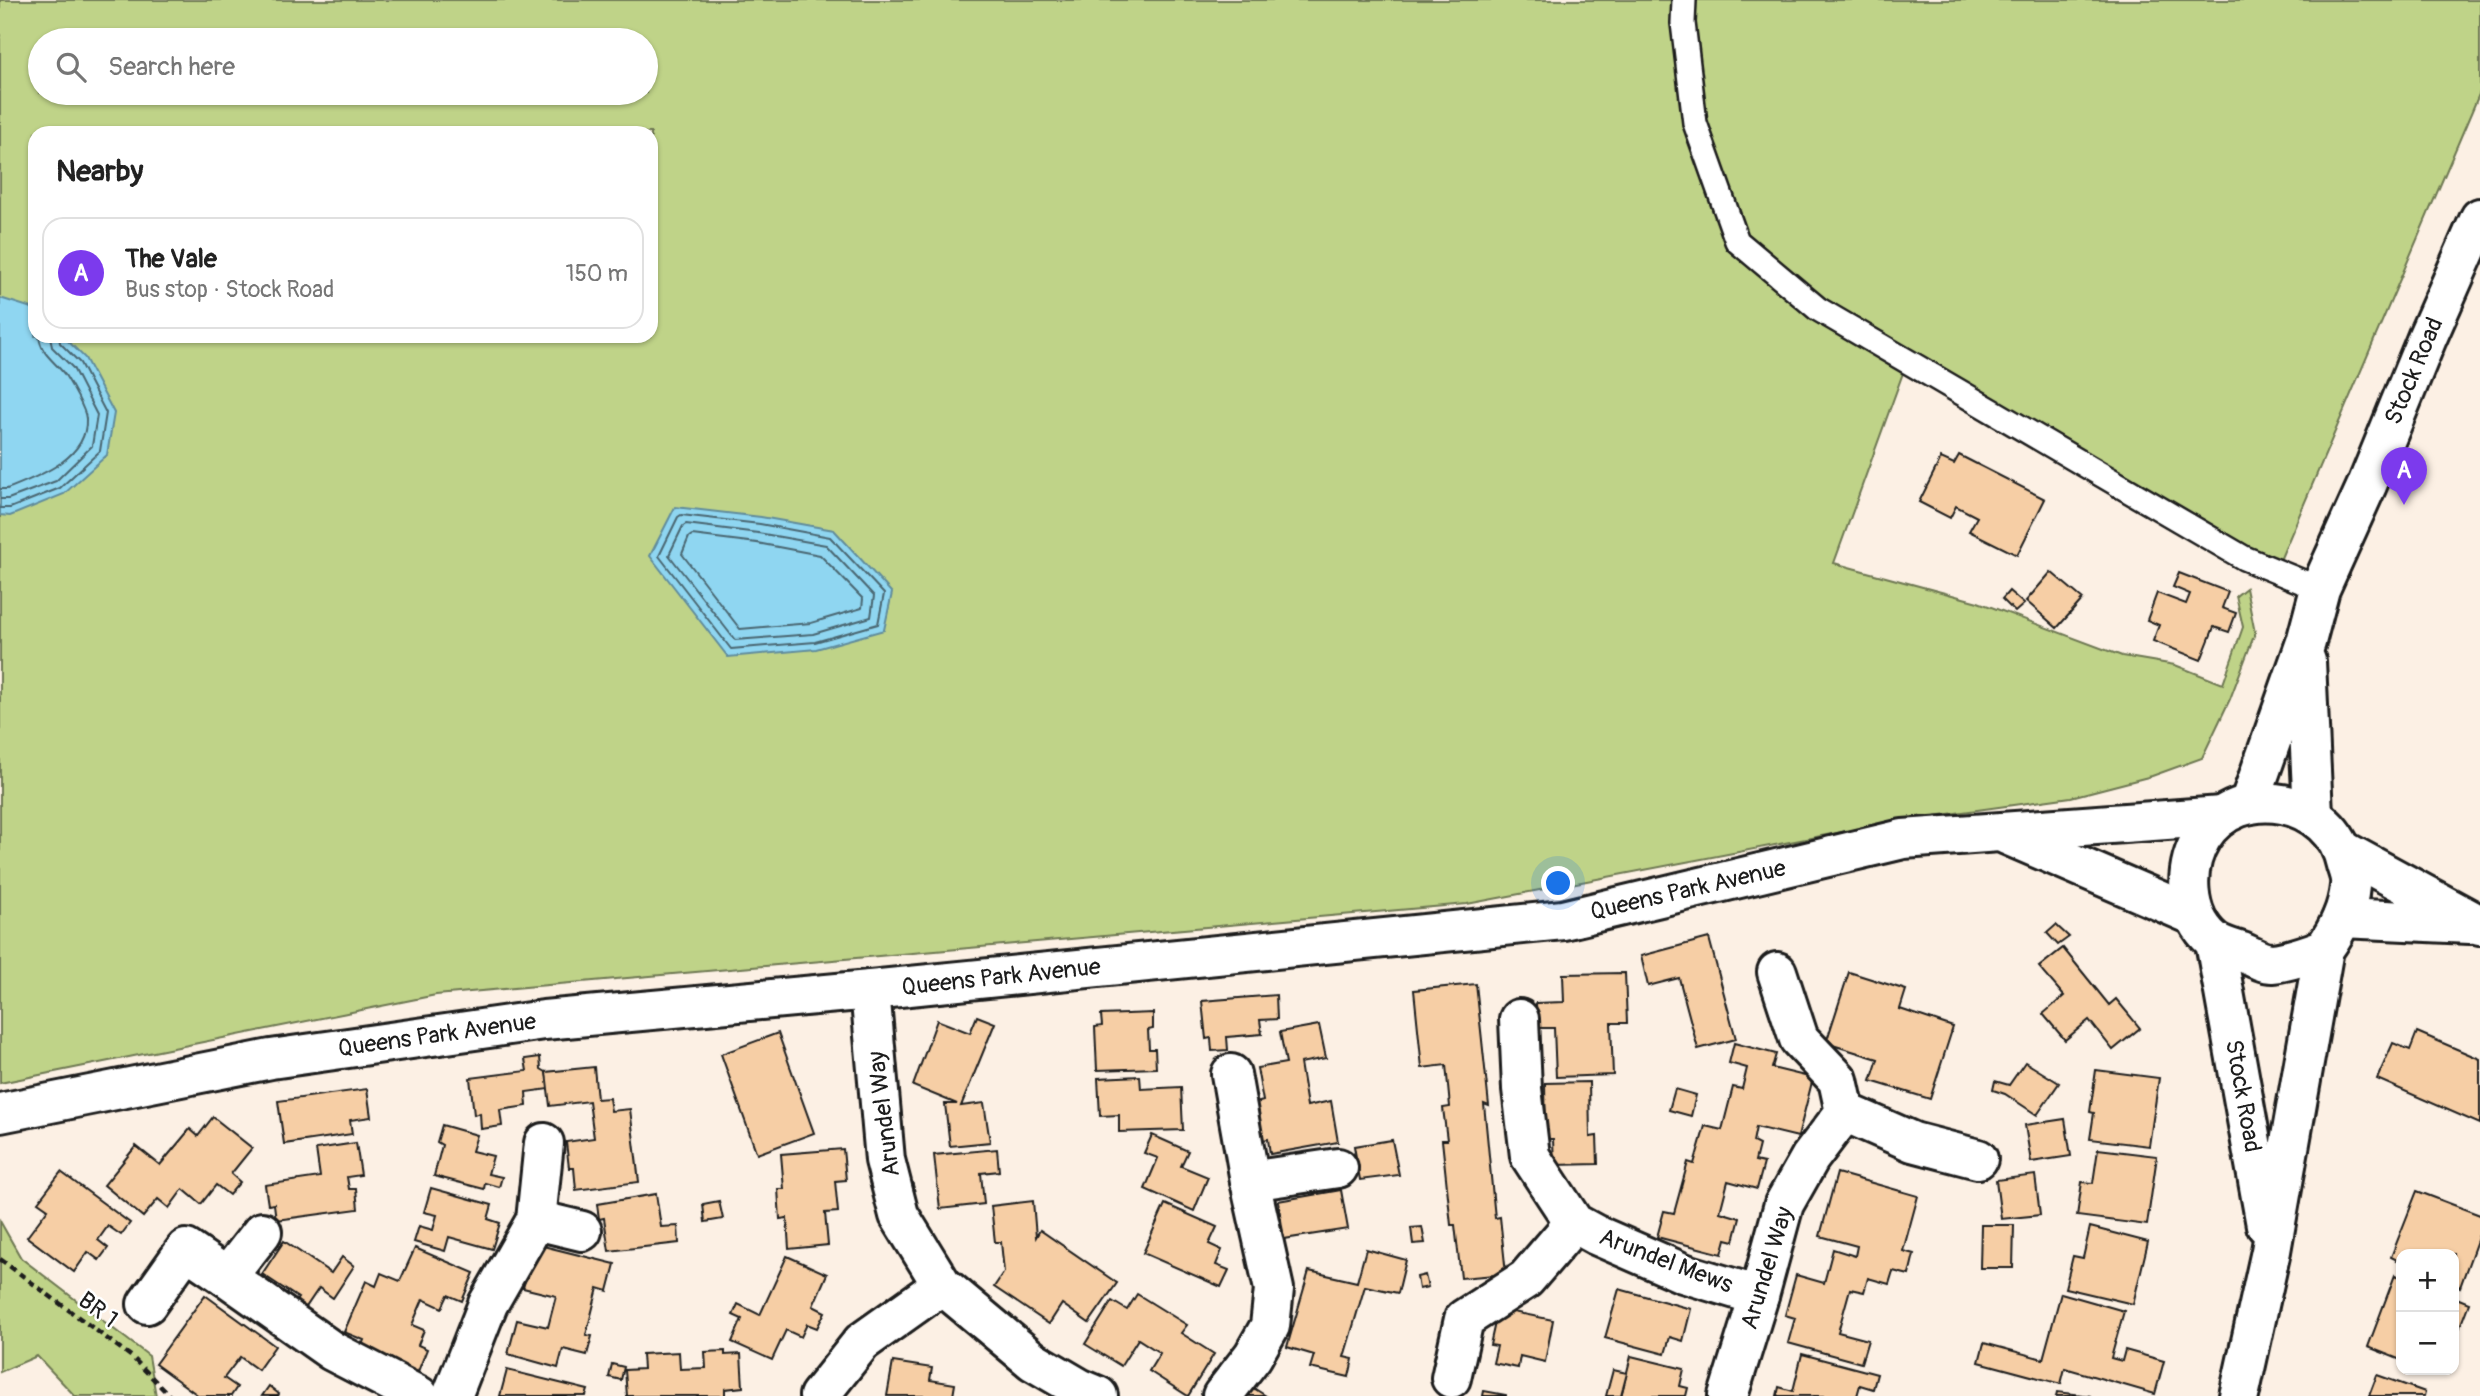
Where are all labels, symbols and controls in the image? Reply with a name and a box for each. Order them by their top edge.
search box [28,28,658,105]
icon: search [52,48,90,86]
text: Search here [108,51,235,83]
text: Nearby [56,153,143,190]
text: The Vale [125,243,217,275]
text: A [74,259,88,288]
text: 150 m [565,259,628,288]
text: Bus stop · Stock Road [125,275,334,304]
street label: Stock Road [2378,313,2450,429]
pin: A [2381,447,2427,505]
street label: Queens Park Avenue [1587,853,1789,927]
your location [1541,866,1575,900]
street label: Queens Park Avenue [900,952,1102,1002]
street label: Queens Park Avenue [336,1007,538,1063]
street label: Stock Road [2219,1038,2267,1154]
street label: Arundel Way [862,1049,906,1179]
street label: Arundel Way [1735,1203,1799,1333]
street label: Arundel Mews [1595,1222,1737,1300]
map controls [2396,1249,2459,1375]
button: + [2396,1249,2459,1312]
street label: BR 1 [72,1286,124,1334]
button: − [2396,1312,2459,1375]

